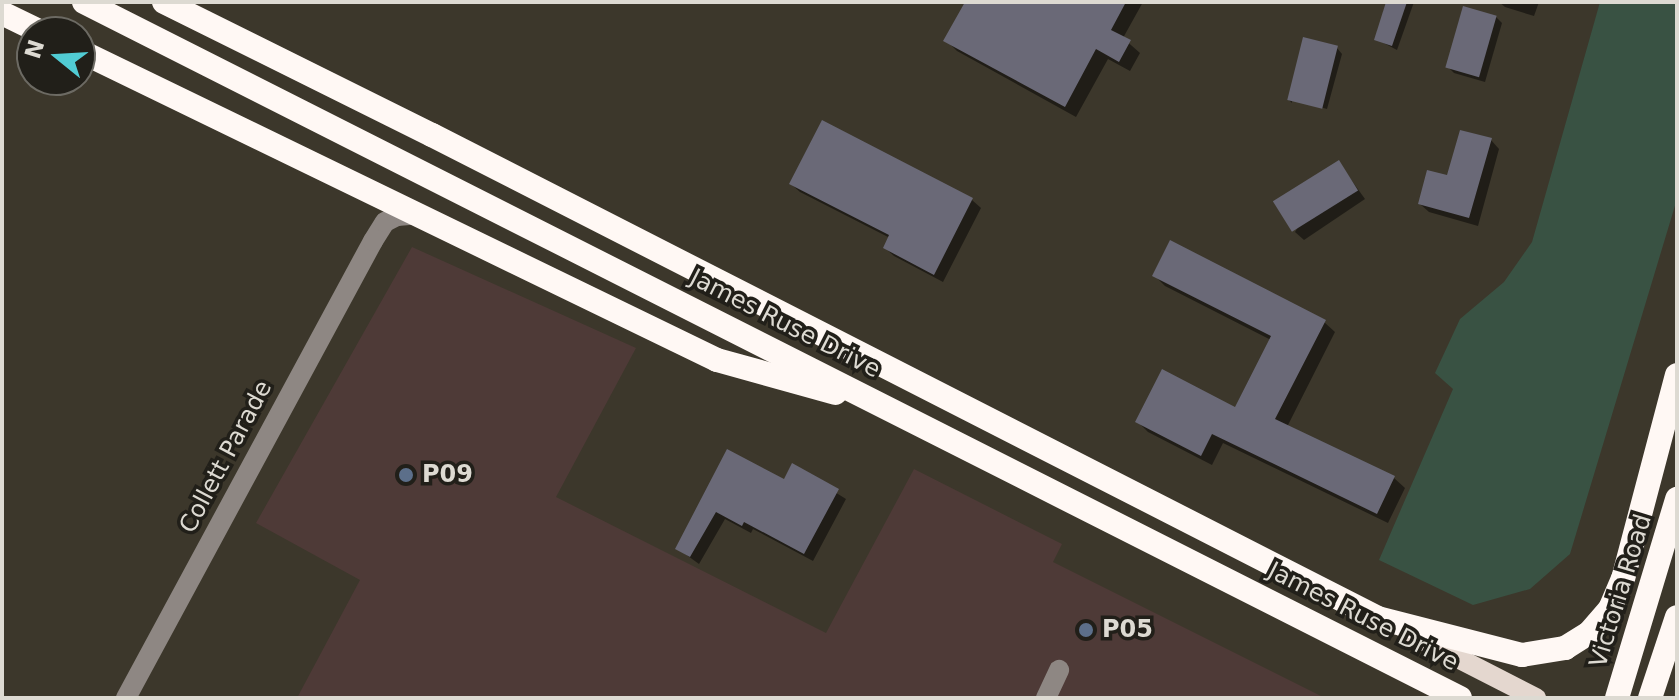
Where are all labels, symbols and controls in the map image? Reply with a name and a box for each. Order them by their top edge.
north arrow [16,16,96,96]
text: N [20,36,49,62]
street label: James Ruse Drive [685,264,885,384]
street label: Collett Parade [174,376,278,538]
place label: P09 [422,461,473,489]
marker: P09 [397,466,415,484]
street label: Victoria Road [1584,511,1658,671]
street label: James Ruse Drive [1263,557,1463,677]
place label: P05 [1102,616,1153,644]
marker: P05 [1077,621,1095,639]

